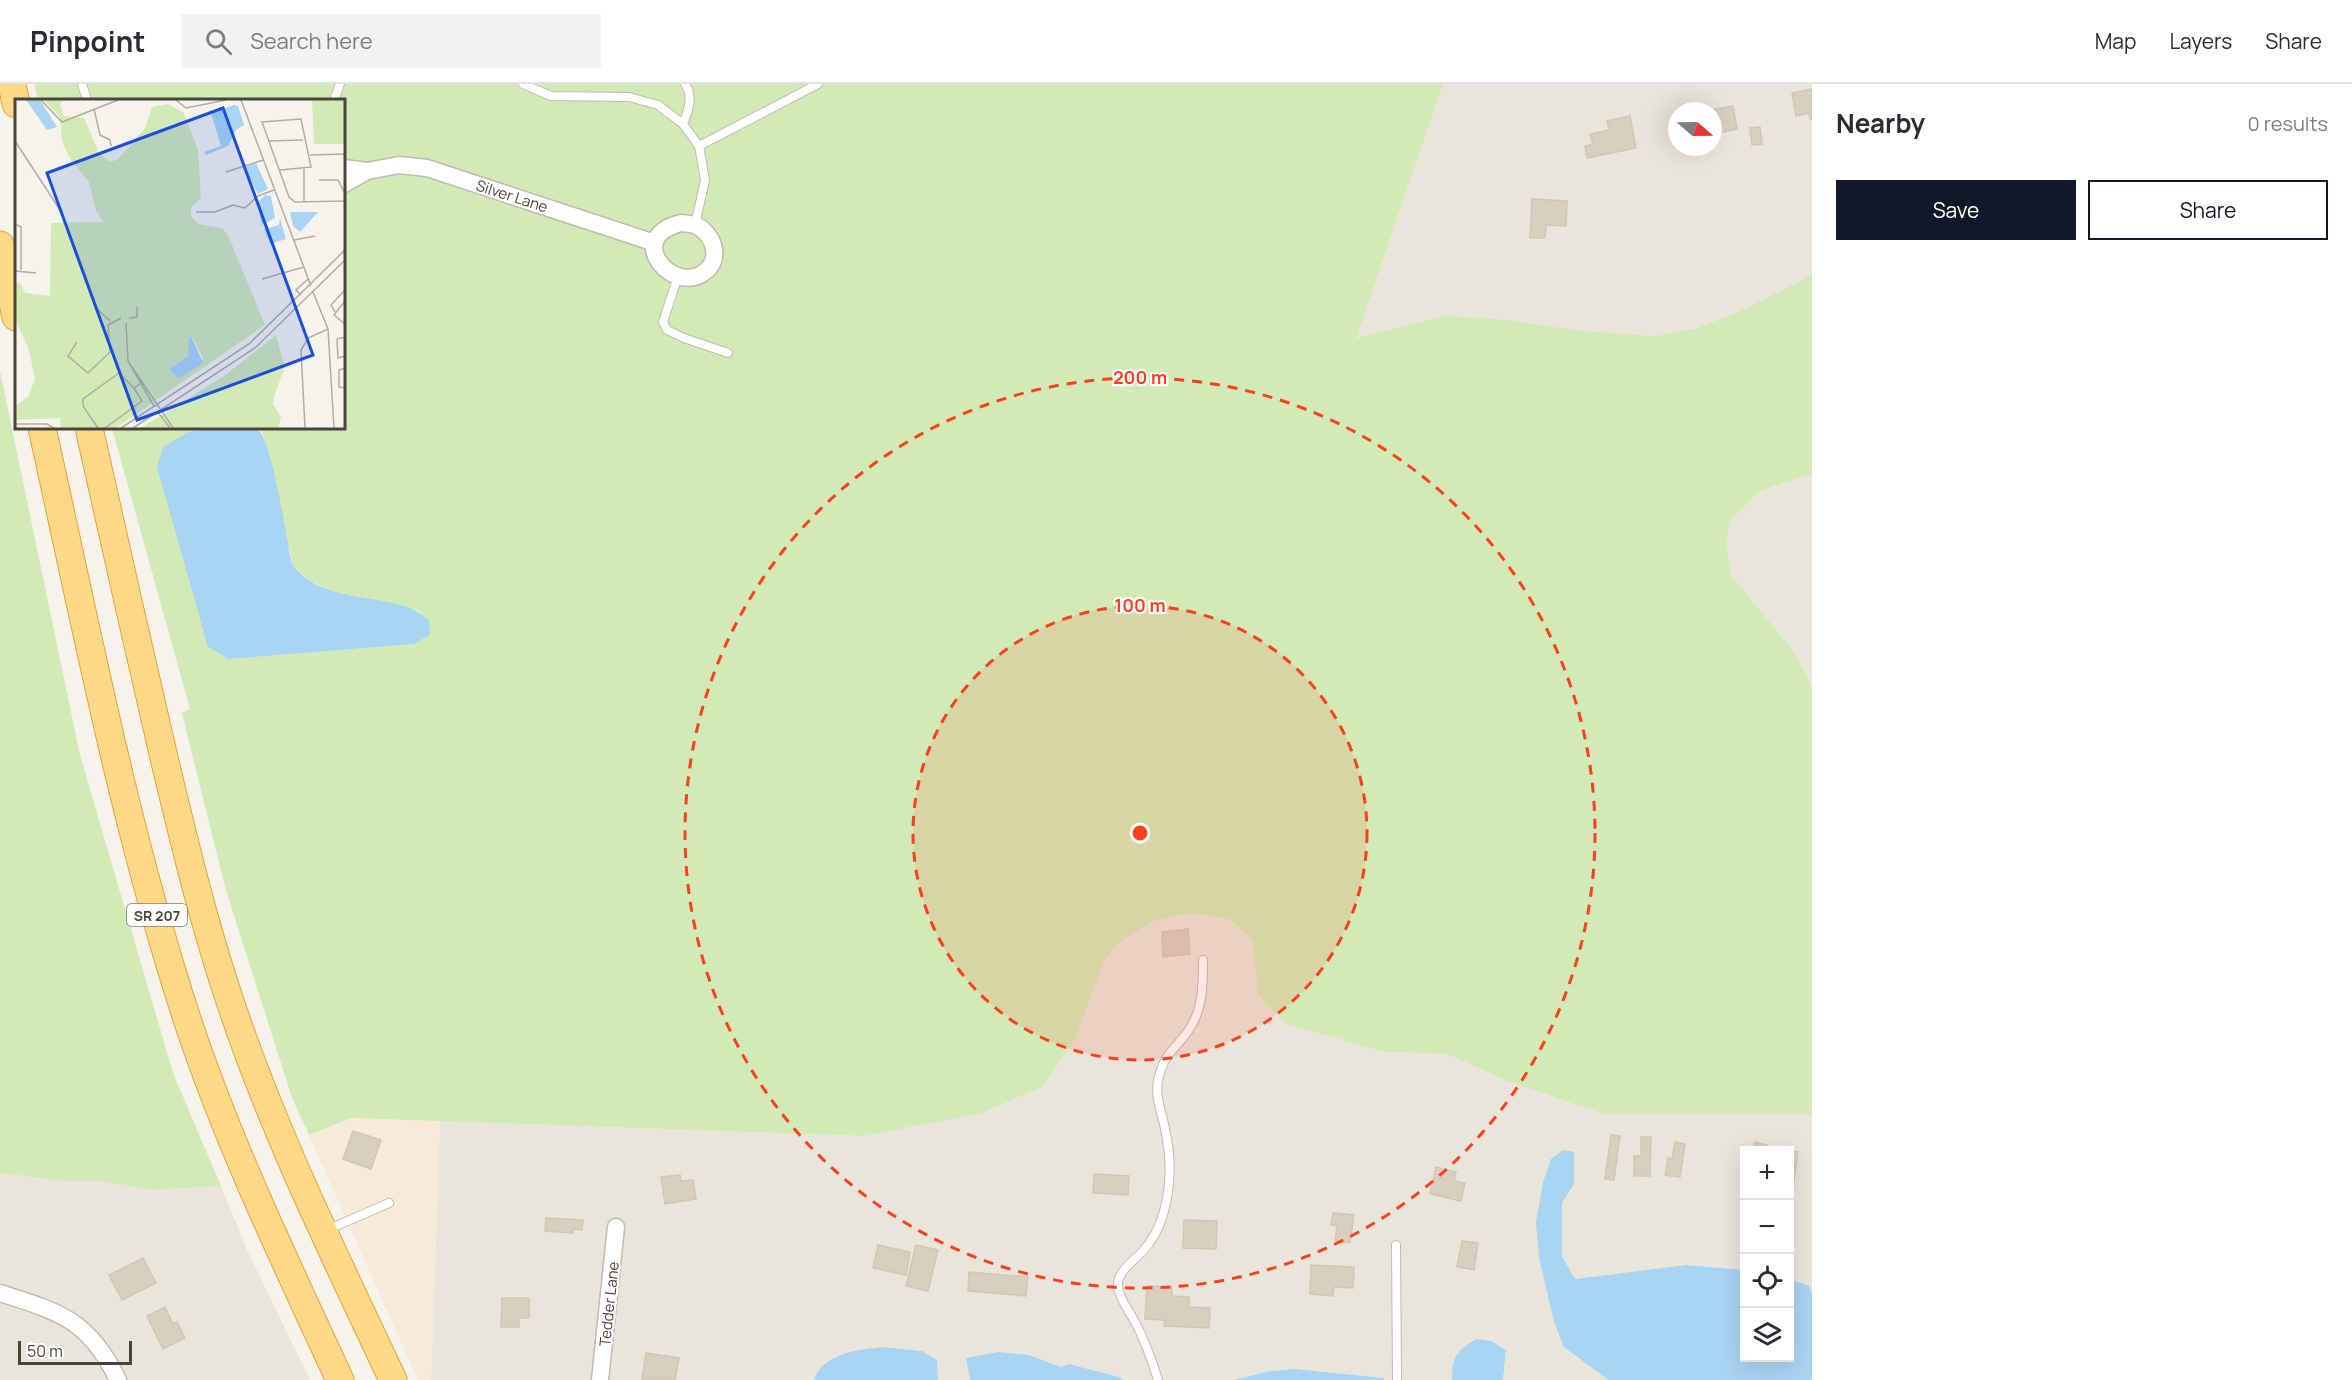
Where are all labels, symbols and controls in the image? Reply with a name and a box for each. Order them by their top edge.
search box [181,14,601,68]
text: Pinpoint [30,22,145,60]
icon: search [202,25,235,58]
text: Search here [250,26,373,56]
text: Map [2095,27,2136,55]
text: Layers [2169,27,2232,55]
text: Share [2265,27,2322,55]
inset map [15,99,345,429]
north arrow [1668,102,1722,156]
text: Nearby [1836,105,1925,141]
text: 0 results [2248,110,2328,137]
street label: Silver Lane [473,175,551,218]
button: Save [1836,180,2076,240]
button: Share [2088,180,2328,240]
text: 200 m [1113,365,1167,389]
text: 100 m [1114,593,1166,617]
centre of rings [1130,823,1150,843]
road number: SR 207 [127,904,187,926]
map controls [1740,1146,1794,1362]
button: + [1740,1146,1794,1200]
button: − [1740,1200,1794,1254]
button: locate [1740,1254,1794,1308]
street label: Tedder Lane [594,1260,624,1347]
button: layers [1740,1308,1794,1362]
scale bar [18,1338,132,1366]
text: 50 m [27,1340,63,1362]

